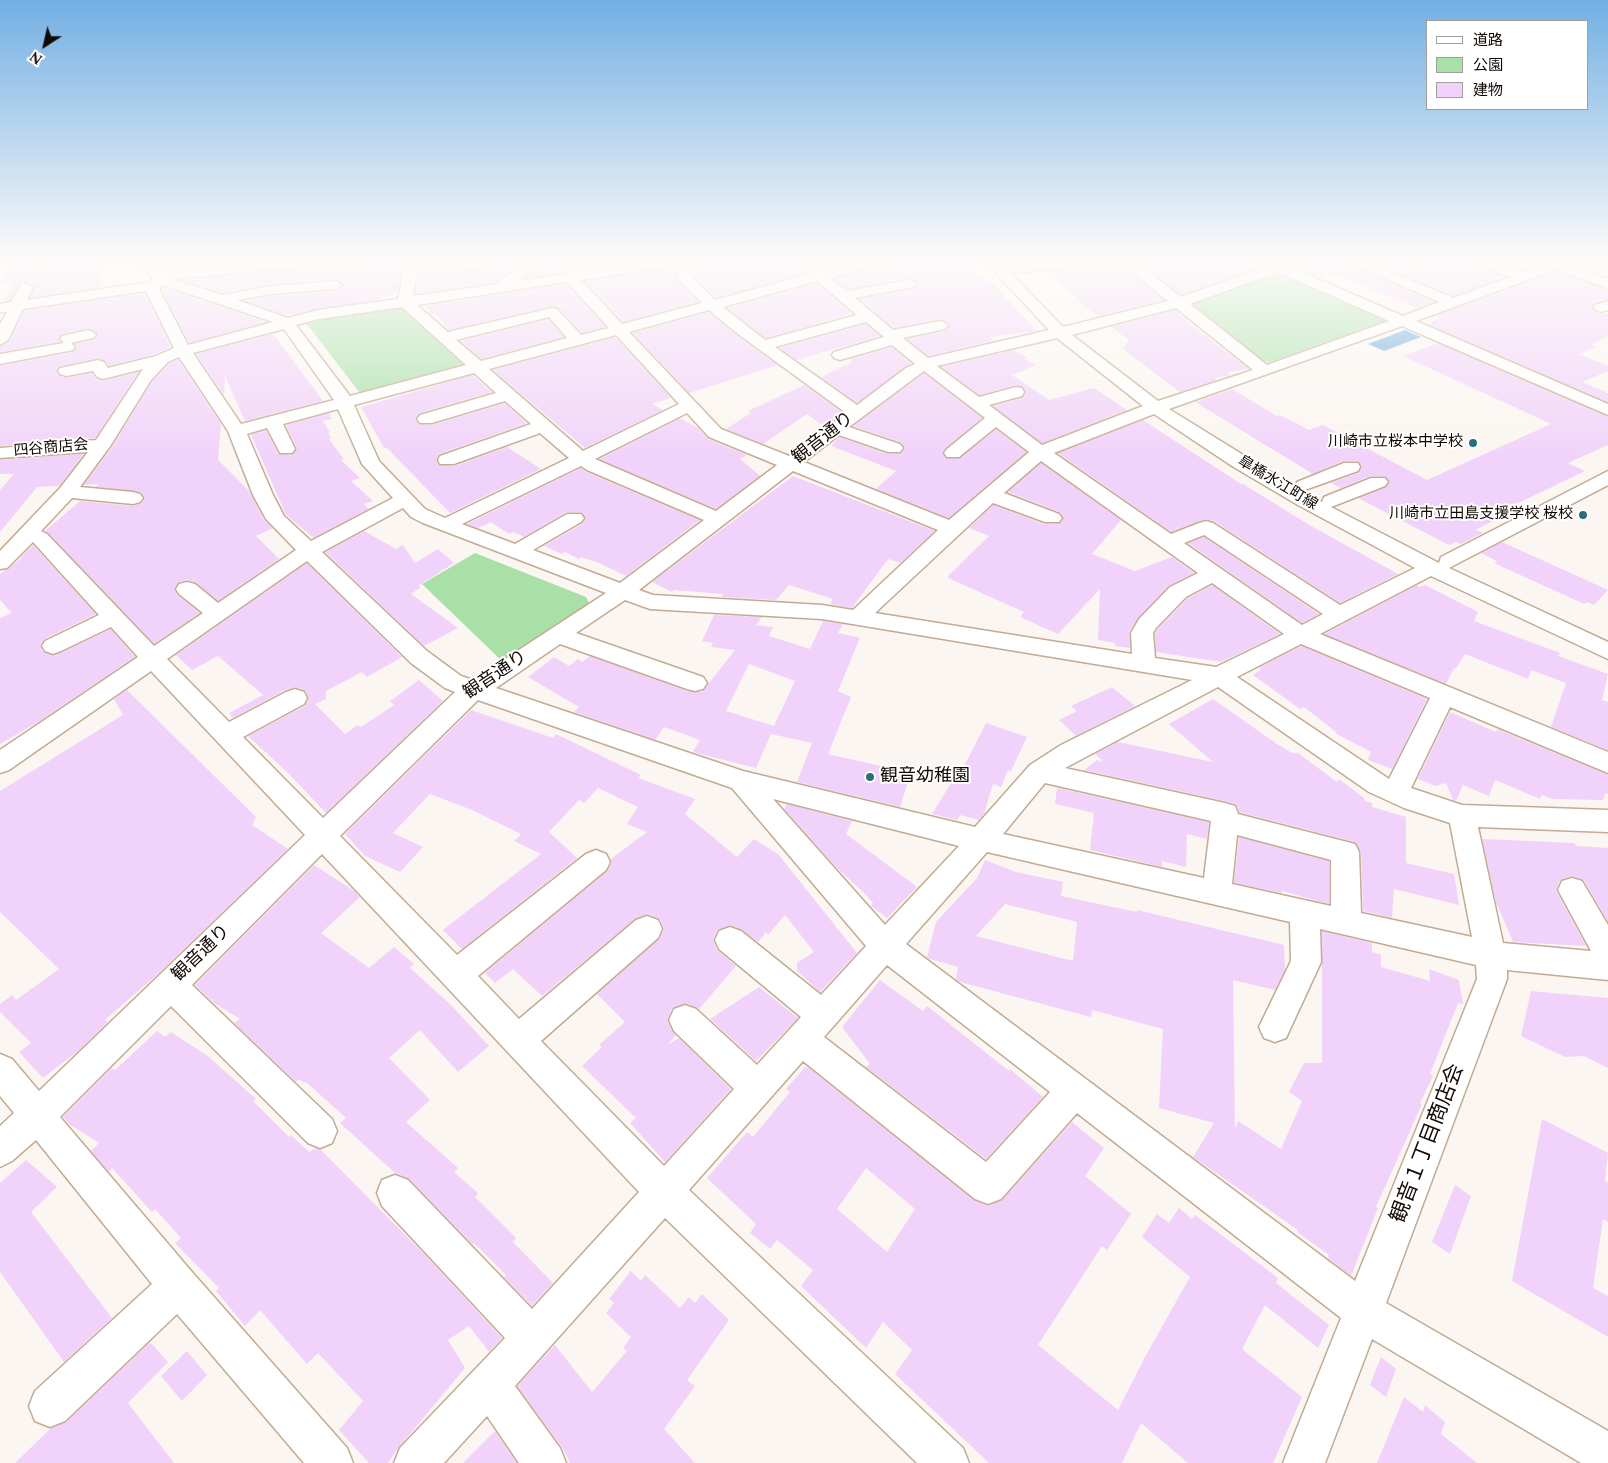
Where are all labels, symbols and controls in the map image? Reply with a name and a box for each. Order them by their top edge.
north arrow [20,20,70,70]
legend [1426,20,1588,110]
text: 道路 [1473,29,1503,52]
text: N [25,46,47,70]
text: 公園 [1473,54,1503,77]
text: 建物 [1473,79,1503,102]
street label: 観音通り [789,408,859,470]
place label: 川崎市立桜本中学校 [1328,434,1463,452]
street label: 四谷商店会 [13,437,89,461]
marker: 川崎市立桜本中学校 [1467,437,1479,449]
street label: 皐橋水江町線 [1234,453,1320,515]
place label: 川崎市立田島支援学校 桜校 [1389,506,1573,524]
marker: 川崎市立田島支援学校 桜校 [1577,509,1589,521]
street label: 観音通り [460,647,532,705]
place label: 観音幼稚園 [880,766,970,788]
marker: 観音幼稚園 [864,771,876,783]
street label: 観音通り [169,921,235,987]
street label: 観音１丁目商店会 [1387,1061,1471,1227]

